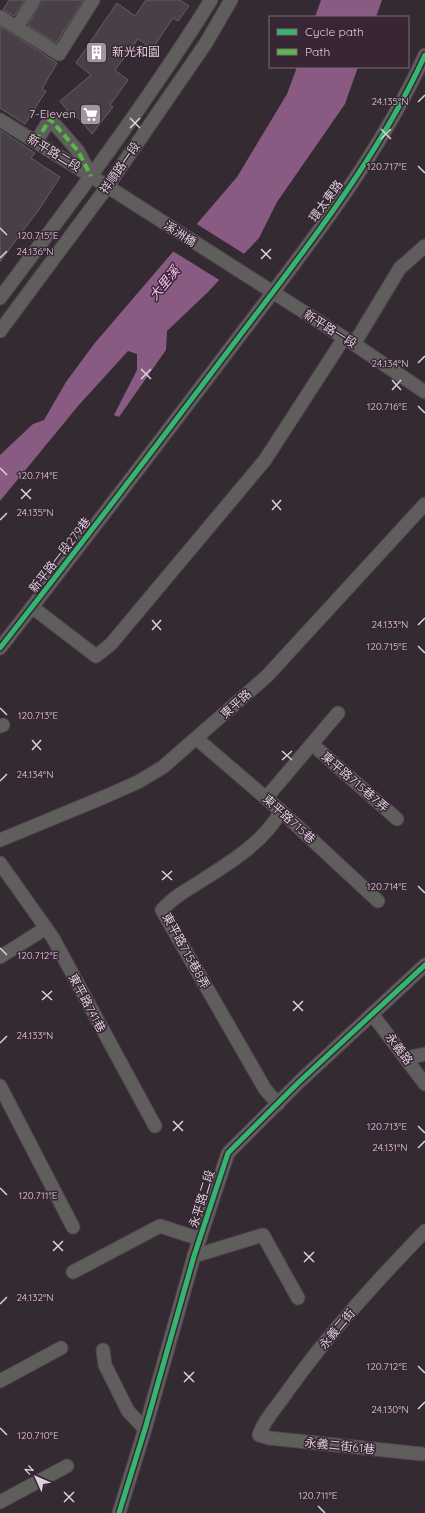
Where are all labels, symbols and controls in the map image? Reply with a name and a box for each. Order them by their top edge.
legend [269,16,409,68]
text: Cycle path [305,24,364,39]
building icon: 新光和園 [84,39,110,65]
place label: 新光和園 [112,44,160,59]
text: Path [305,44,330,59]
text: 24.135°N [371,95,409,108]
supermarket icon: 7-Eleven [78,101,104,127]
place label: 7-Eleven [29,106,76,121]
street label: 新平路二段 [25,131,84,174]
street label: 祥順路一段 [96,139,143,197]
text: 120.717°E [367,160,408,173]
street label: 環太東路 [305,177,346,225]
street label: 溪洲橋 [161,217,199,250]
text: 120.715°E [18,229,59,242]
text: 24.136°N [17,245,53,258]
water label: 大里溪 [146,261,184,303]
street label: 新平路一段 [301,306,360,351]
text: 24.134°N [372,357,408,370]
text: 120.716°E [367,400,408,413]
text: 120.714°E [18,469,59,482]
text: 24.135°N [16,506,54,519]
street label: 新平路一段279巷 [26,514,94,595]
text: 24.133°N [372,618,408,631]
text: 120.715°E [367,640,408,653]
street label: 東平路 [217,686,254,721]
text: 120.713°E [18,709,59,722]
street label: 東平路715巷7弄 [319,748,392,815]
text: 24.134°N [17,768,53,781]
street label: 東平路715巷 [260,791,319,846]
text: 120.714°E [367,880,408,893]
street label: 東平路715巷8弄 [159,910,213,991]
text: 120.712°E [18,949,59,962]
street label: 東平路741巷 [66,971,109,1035]
text: 24.133°N [17,1029,53,1042]
street label: 永義路 [383,1030,416,1068]
text: 120.713°E [367,1120,408,1133]
text: 24.131°N [372,1141,408,1154]
street label: 永平路二段 [186,1168,217,1230]
text: 120.711°E [18,1189,58,1202]
text: 24.132°N [16,1291,54,1304]
street label: 永義二街 [315,1305,358,1352]
text: 120.712°E [367,1360,408,1373]
text: 24.130°N [371,1403,409,1416]
text: 120.710°E [17,1429,59,1442]
street label: 永義二街61巷 [304,1434,376,1457]
north arrow [16,1457,56,1497]
text: N [21,1462,37,1478]
text: 120.711°E [298,1489,338,1502]

